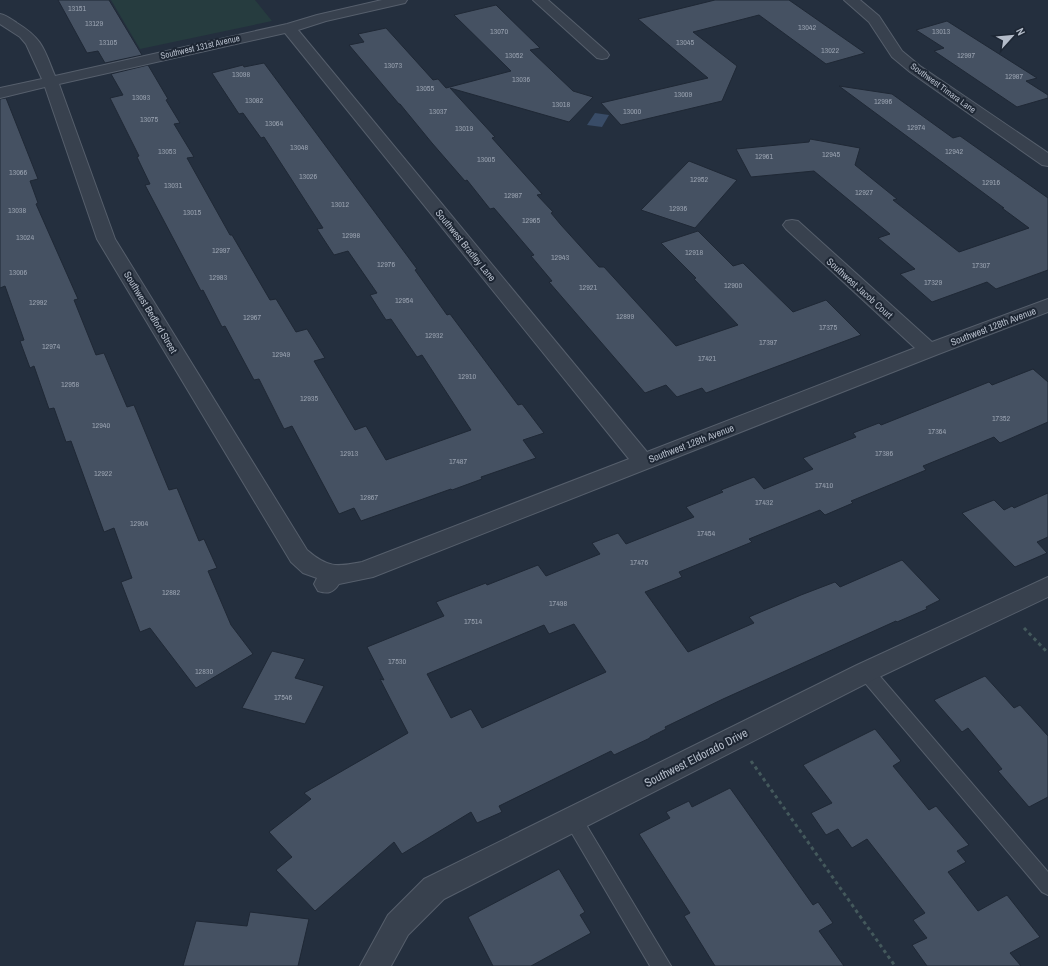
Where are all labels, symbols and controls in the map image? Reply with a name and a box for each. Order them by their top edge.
house number: 13151 [68,3,86,13]
north arrow [992,16,1032,56]
house number: 13129 [85,18,103,28]
house number: 13042 [798,22,816,32]
text: N [1013,25,1029,38]
house number: 13070 [490,26,508,36]
house number: 13013 [932,26,950,36]
street label: Southwest 131st Avenue [159,32,241,62]
house number: 13105 [99,37,117,47]
house number: 13045 [676,37,694,47]
house number: 13022 [821,45,839,55]
house number: 13052 [505,50,523,60]
house number: 12997 [957,50,975,60]
house number: 13073 [384,60,402,70]
street label: Southwest Timara Lane [908,60,978,116]
house number: 13098 [232,69,250,79]
house number: 12987 [1005,71,1023,81]
house number: 13036 [512,74,530,84]
house number: 13055 [416,83,434,93]
house number: 13009 [674,89,692,99]
house number: 13093 [132,92,150,102]
house number: 13082 [245,95,263,105]
house number: 12996 [874,96,892,106]
house number: 13018 [552,99,570,109]
house number: 13037 [429,106,447,116]
house number: 13000 [623,106,641,116]
house number: 13075 [140,114,158,124]
house number: 13064 [265,118,283,128]
house number: 12974 [907,122,925,132]
house number: 13019 [455,123,473,133]
house number: 13048 [290,142,308,152]
house number: 13053 [158,146,176,156]
house number: 12942 [945,146,963,156]
house number: 12945 [822,149,840,159]
house number: 12961 [755,151,773,161]
house number: 13005 [477,154,495,164]
house number: 13066 [9,167,27,177]
house number: 13026 [299,171,317,181]
house number: 12952 [690,174,708,184]
house number: 12916 [982,177,1000,187]
house number: 13031 [164,180,182,190]
house number: 12927 [855,187,873,197]
house number: 12987 [504,190,522,200]
house number: 13012 [331,199,349,209]
house number: 12936 [669,203,687,213]
house number: 13038 [8,205,26,215]
house number: 13015 [183,207,201,217]
street label: Southwest Bradley Lane [433,207,499,284]
house number: 12965 [522,215,540,225]
house number: 12998 [342,230,360,240]
house number: 13024 [16,232,34,242]
house number: 12997 [212,245,230,255]
house number: 12918 [685,247,703,257]
house number: 12943 [551,252,569,262]
street label: Southwest Jacob Court [824,255,896,322]
house number: 12976 [377,259,395,269]
house number: 17307 [972,260,990,270]
house number: 13006 [9,267,27,277]
street label: Southwest Bedford Street [121,269,181,356]
house number: 12983 [209,272,227,282]
house number: 17329 [924,277,942,287]
house number: 12900 [724,280,742,290]
house number: 12921 [579,282,597,292]
house number: 12954 [395,295,413,305]
house number: 12992 [29,297,47,307]
street label: Southwest 128th Avenue [949,304,1038,349]
house number: 12899 [616,311,634,321]
house number: 12967 [243,312,261,322]
house number: 17375 [819,322,837,332]
house number: 12932 [425,330,443,340]
house number: 17397 [759,337,777,347]
house number: 12974 [42,341,60,351]
house number: 12949 [272,349,290,359]
house number: 17421 [698,353,716,363]
house number: 12910 [458,371,476,381]
house number: 12958 [61,379,79,389]
house number: 12935 [300,393,318,403]
house number: 17352 [992,413,1010,423]
house number: 12940 [92,420,110,430]
street label: Southwest 128th Avenue [647,421,736,466]
house number: 17364 [928,426,946,436]
house number: 12913 [340,448,358,458]
house number: 17386 [875,448,893,458]
house number: 17487 [449,456,467,466]
house number: 12922 [94,468,112,478]
house number: 17410 [815,480,833,490]
house number: 12867 [360,492,378,502]
house number: 17432 [755,497,773,507]
house number: 12904 [130,518,148,528]
house number: 17454 [697,528,715,538]
house number: 17476 [630,557,648,567]
house number: 12882 [162,587,180,597]
house number: 17498 [549,598,567,608]
house number: 17514 [464,616,482,626]
house number: 17530 [388,656,406,666]
house number: 12830 [195,666,213,676]
house number: 17546 [274,692,292,702]
street label: Southwest Eldorado Drive [641,725,751,791]

